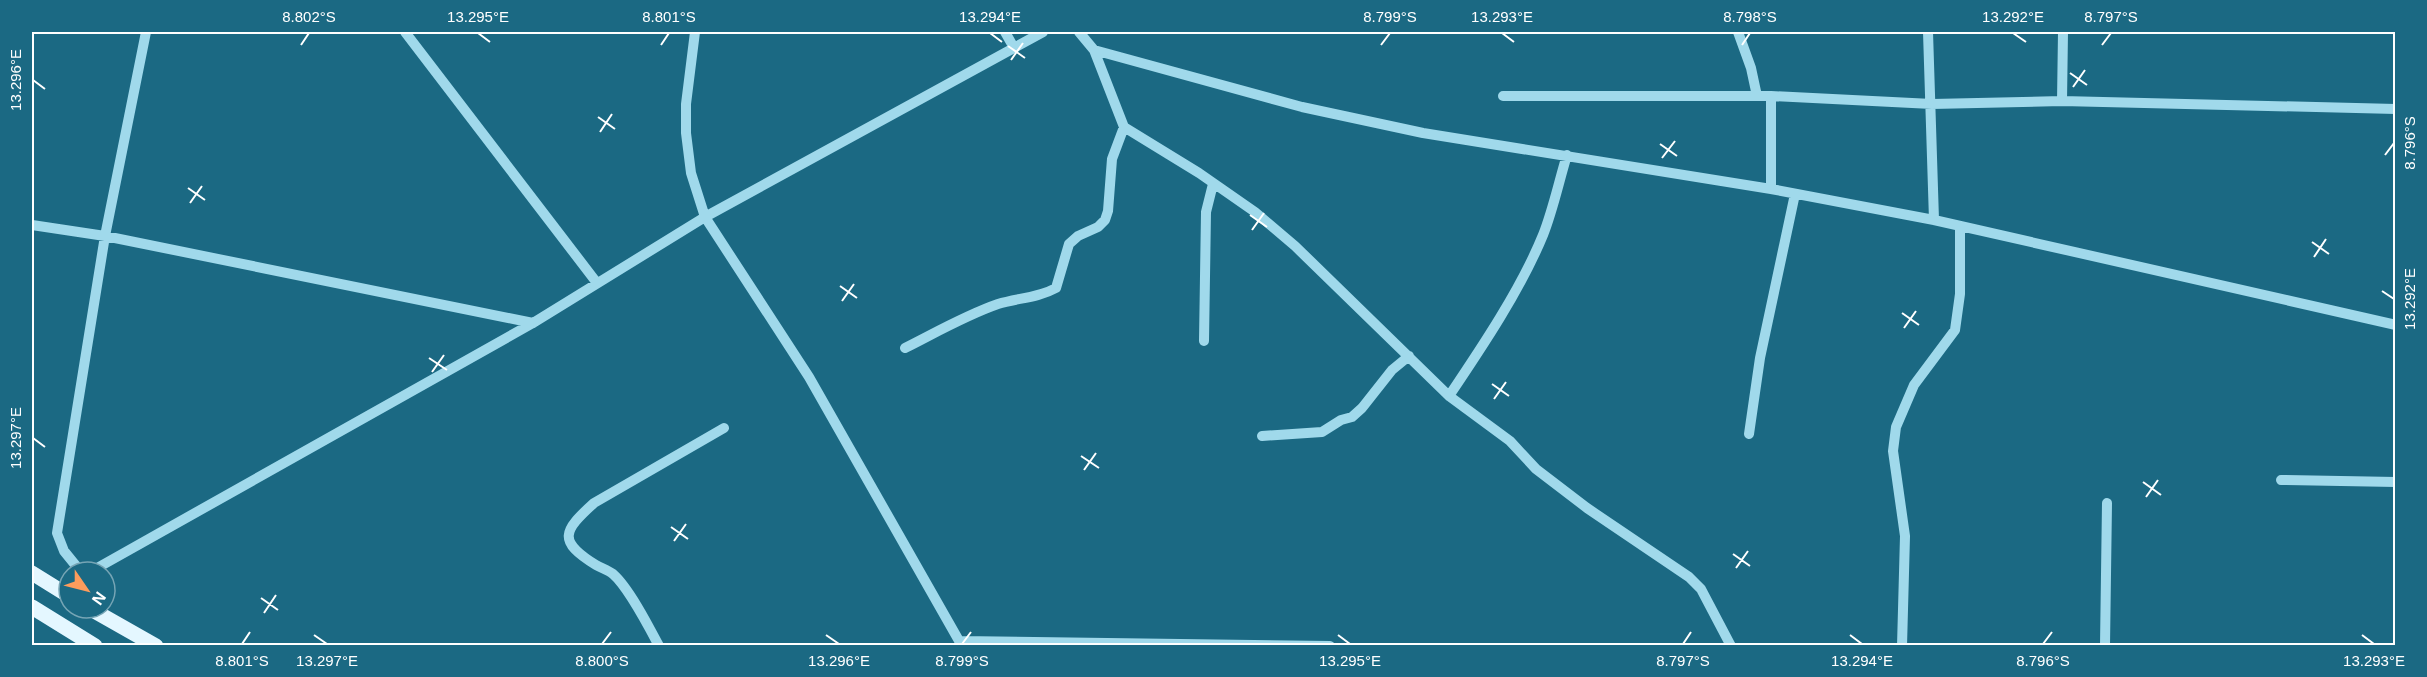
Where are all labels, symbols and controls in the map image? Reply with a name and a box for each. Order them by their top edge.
text: 8.802°S [282,8,336,25]
text: 13.295°E [447,8,509,25]
text: 8.801°S [642,8,696,25]
text: 13.294°E [959,8,1021,25]
text: 8.799°S [1363,8,1417,25]
text: 13.293°E [1471,8,1533,25]
text: 8.798°S [1723,8,1777,25]
text: 13.292°E [1982,8,2044,25]
text: 8.797°S [2084,8,2138,25]
text: 13.296°E [7,49,24,111]
text: 8.796°S [2401,116,2418,170]
text: 13.292°E [2401,268,2418,330]
text: 13.297°E [7,407,24,469]
north arrow [57,560,117,620]
text: N [89,589,109,608]
text: 8.801°S [215,652,269,669]
text: 13.297°E [296,652,358,669]
text: 8.800°S [575,652,629,669]
text: 13.296°E [808,652,870,669]
text: 8.799°S [935,652,989,669]
text: 13.295°E [1319,652,1381,669]
text: 8.797°S [1656,652,1710,669]
text: 13.294°E [1831,652,1893,669]
text: 8.796°S [2016,652,2070,669]
text: 13.293°E [2343,652,2405,669]

